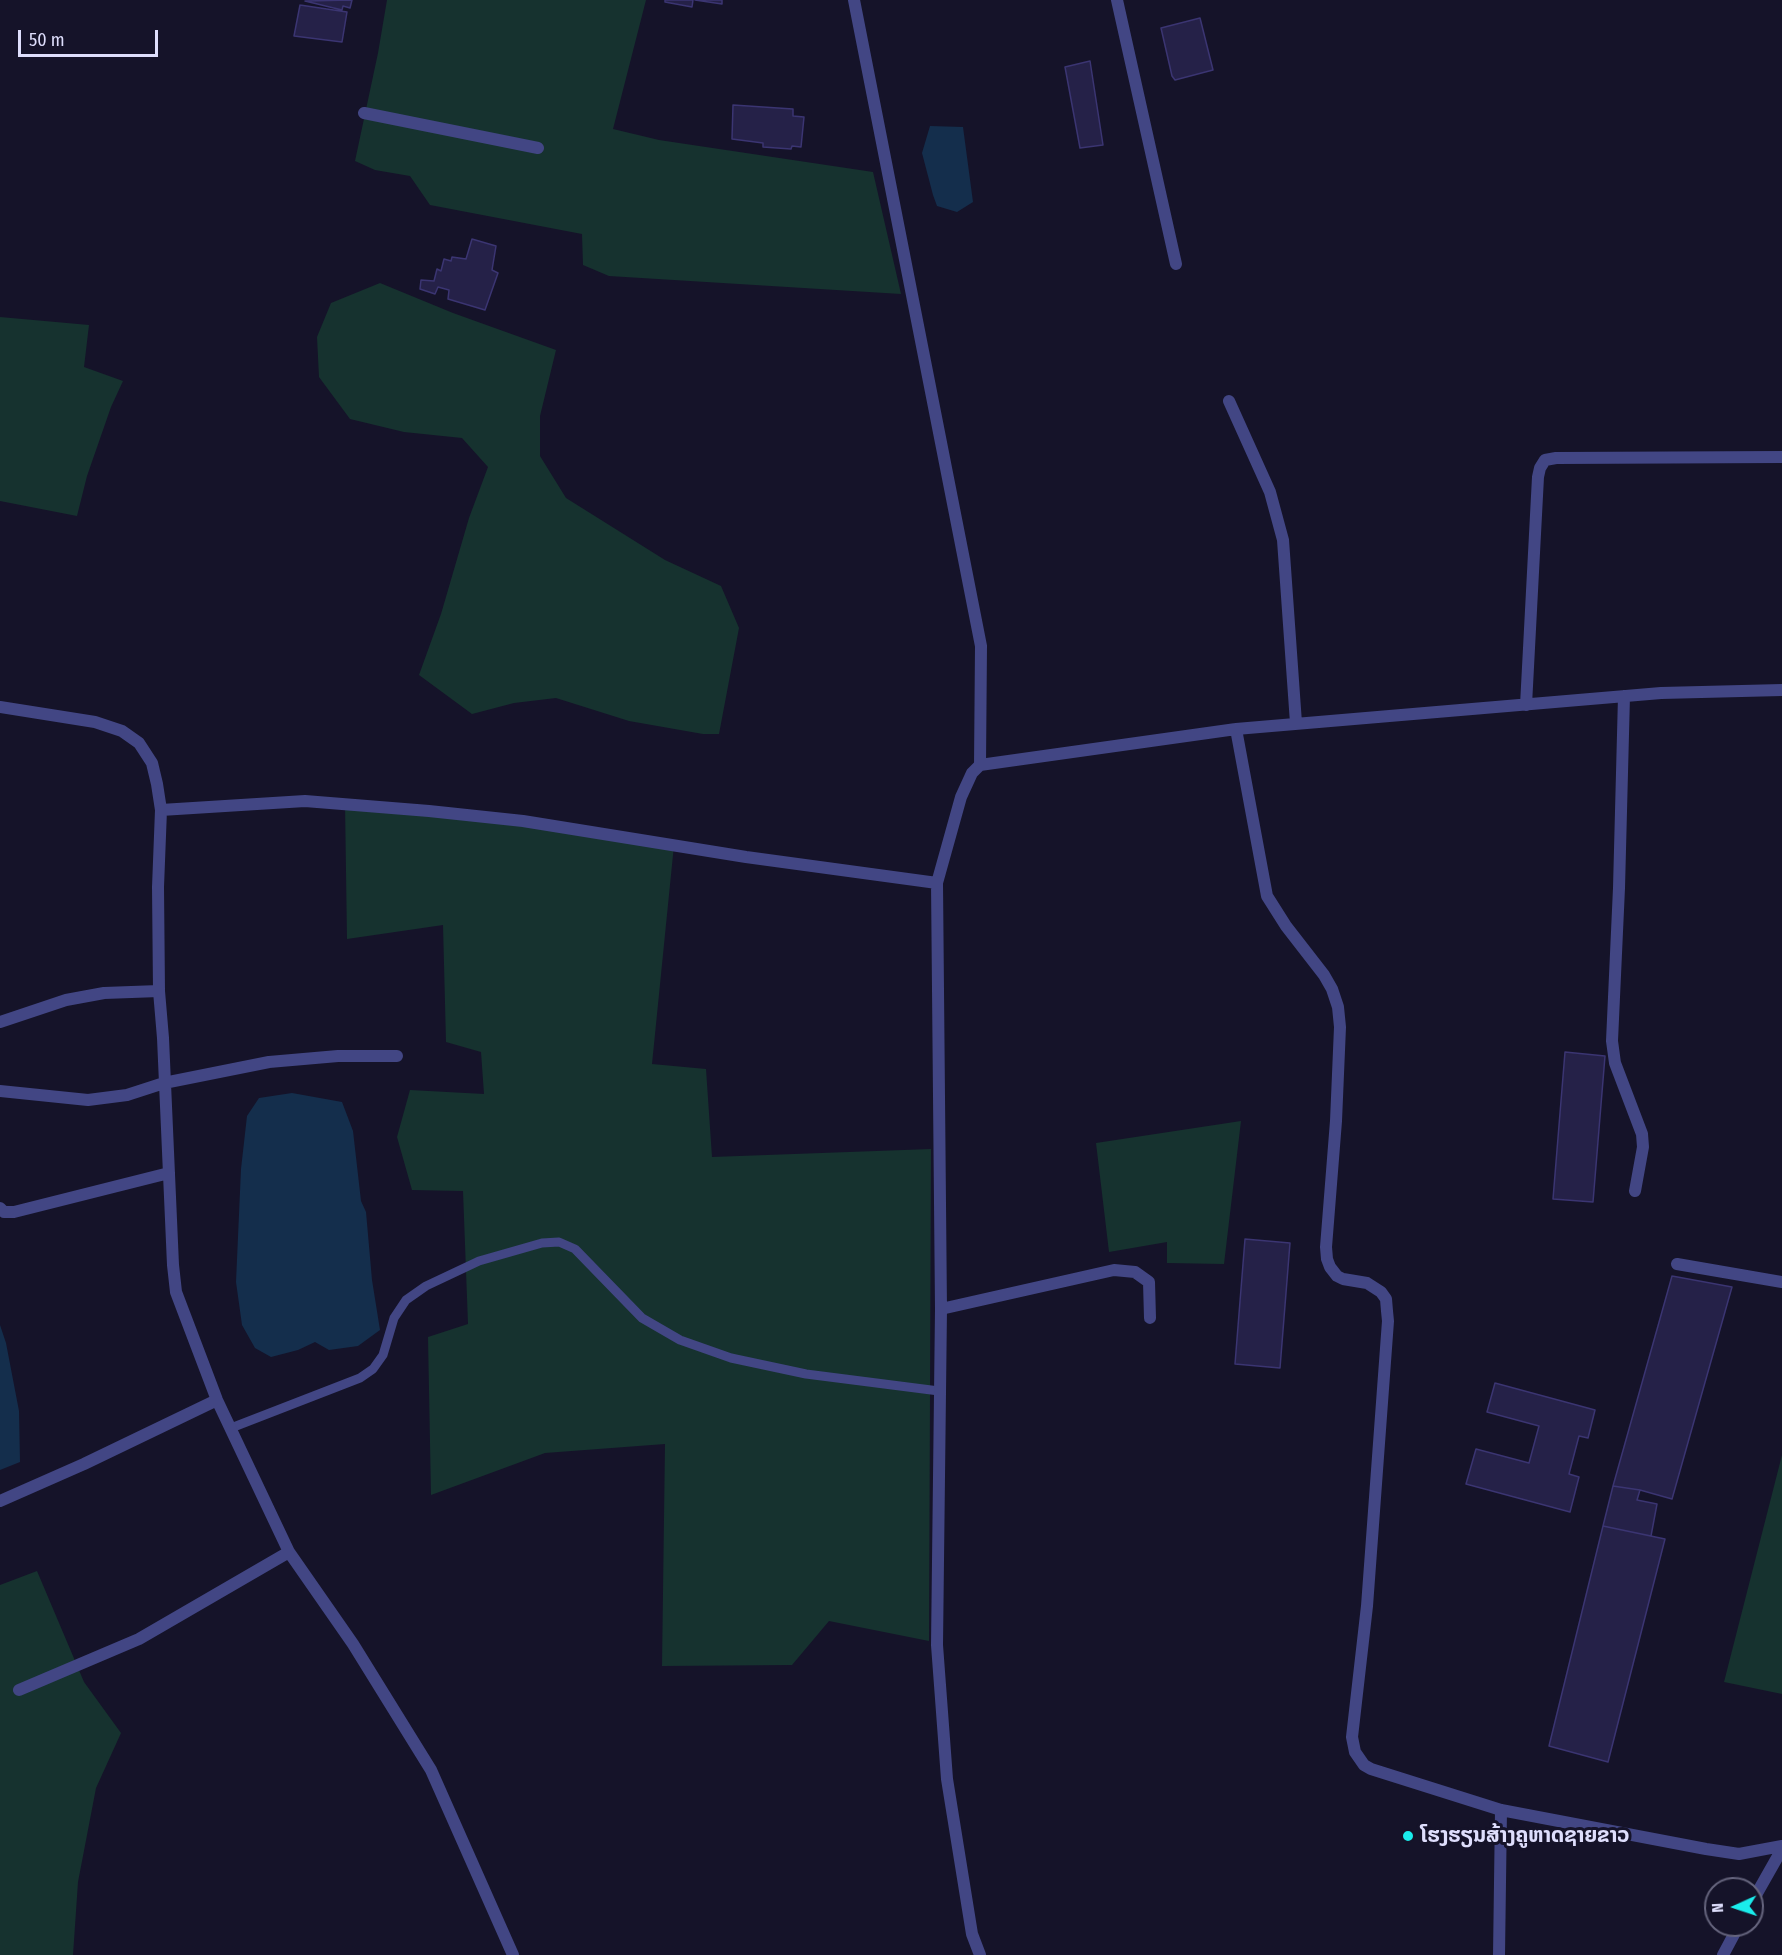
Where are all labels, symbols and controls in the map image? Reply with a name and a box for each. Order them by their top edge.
scale bar [21,18,160,56]
text: 50 m [29,29,65,51]
place label: ໂຮງຮຽນສ້າງຄູຫາດຊາຍຂາວ [1420,1823,1630,1849]
marker: ໂຮງຮຽນສ້າງຄູຫາດຊາຍຂາວ [1401,1829,1415,1843]
north arrow [1704,1877,1764,1937]
text: N [1708,1903,1727,1913]

